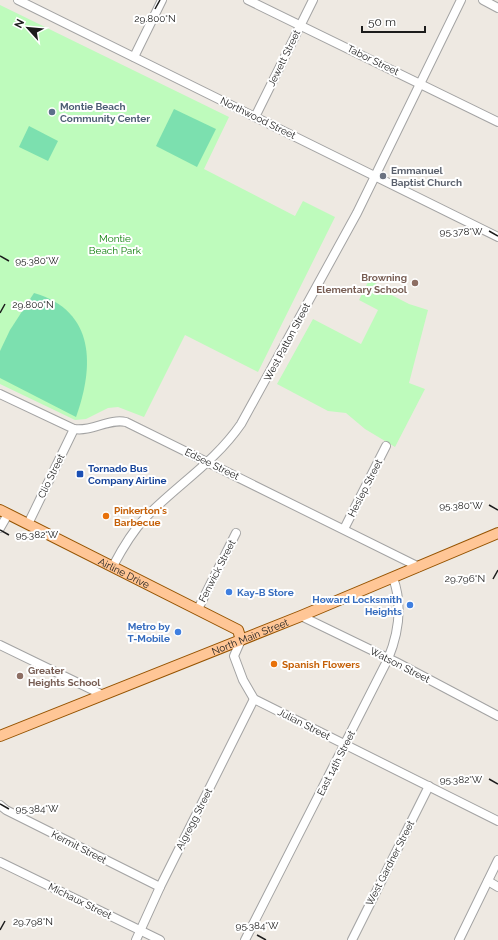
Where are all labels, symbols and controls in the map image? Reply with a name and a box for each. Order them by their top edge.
north arrow [8,8,48,48]
scale bar [362,8,425,34]
text: 29.800°N [134,13,176,24]
text: 50 m [368,15,396,29]
text: N [12,17,27,30]
street label: Jewett Street [266,28,303,88]
street label: Tabor Street [345,43,401,78]
street label: Northwood Street [219,95,298,141]
place label: Montie Beach Community Center [60,101,150,124]
marker: Montie Beach Community Center [47,107,57,117]
place label: Emmanuel Baptist Church [391,165,462,188]
marker: Emmanuel Baptist Church [378,171,388,181]
text: 95.378°W [440,226,483,237]
park label: Montie Beach Park [89,233,142,256]
text: 95.380°W [15,255,59,266]
place label: Browning Elementary School [316,272,408,295]
marker: Browning Elementary School [410,278,420,288]
text: 29.800°N [12,299,54,310]
street label: West Patton Street [262,301,312,383]
street label: Edsee Street [183,446,242,482]
street label: Clio Street [36,451,67,500]
street label: Heslep Street [346,457,385,519]
place label: Tornado Bus Company Airline [88,463,166,486]
marker: Tornado Bus Company Airline [75,469,85,479]
text: 95.380°W [439,500,483,511]
place label: Pinkerton's Barbecue [114,505,167,528]
marker: Pinkerton's Barbecue [101,511,111,521]
text: 95.382°W [16,529,59,540]
street label: Fenwick Street [197,537,238,604]
street label: Airline Drive [97,555,152,590]
text: 29.796°N [445,573,485,584]
marker: Kay-B Store [224,587,234,597]
place label: Kay-B Store [237,587,294,598]
place label: Howard Locksmith Heights [312,594,402,617]
marker: Howard Locksmith Heights [405,600,415,610]
street label: North Main Street [210,616,290,657]
place label: Metro by T-Mobile [128,621,170,644]
marker: Metro by T-Mobile [173,627,183,637]
street label: Watson Street [368,645,432,685]
marker: Spanish Flowers [269,659,279,669]
place label: Spanish Flowers [282,659,360,670]
place label: Greater Heights School [28,665,101,688]
marker: Greater Heights School [15,671,25,681]
street label: Julian Street [276,706,333,742]
street label: East 14th Street [315,728,357,797]
text: 95.382°W [440,774,483,785]
street label: Algregg Street [174,786,215,852]
text: 95.384°W [16,803,59,814]
street label: West Gardner Street [364,818,416,907]
street label: Kermit Street [50,828,109,866]
street label: Michaux Street [47,881,114,921]
text: 29.798°N [13,916,53,927]
text: 95.384°W [236,920,279,931]

